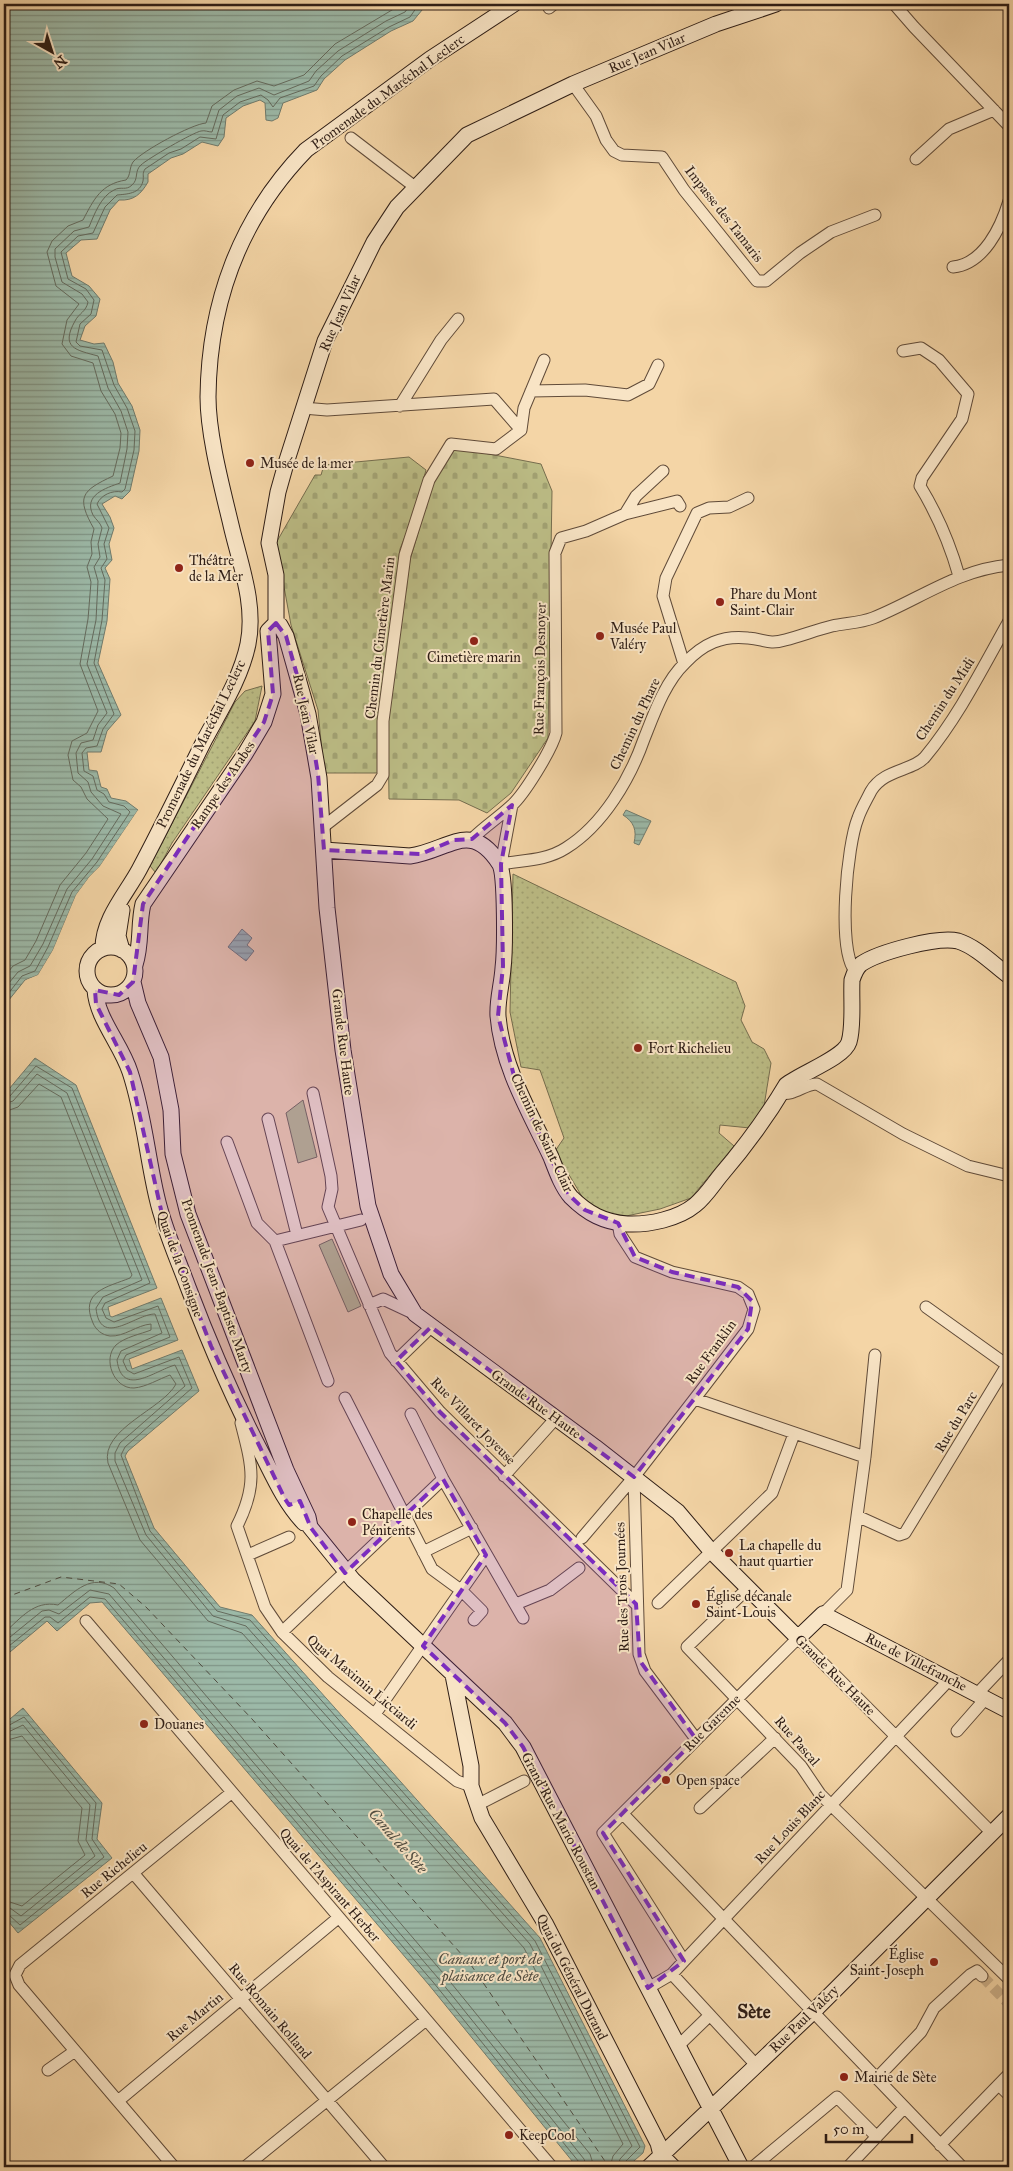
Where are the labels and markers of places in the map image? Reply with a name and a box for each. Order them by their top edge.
place label: Musée de la mer [260,455,354,472]
marker: Musée de la mer [244,457,256,469]
place label: Théâtre de la Mer [189,552,244,585]
marker: Théâtre de la Mer [173,562,185,574]
place label: Phare du Mont Saint-Clair [730,586,817,619]
marker: Phare du Mont Saint-Clair [714,596,726,608]
place label: Musée Paul Valéry [609,620,677,653]
marker: Musée Paul Valéry [594,630,606,642]
marker: Cimetière marin [468,635,480,647]
place label: Cimetière marin [427,649,521,666]
place label: Fort Richelieu [648,1040,732,1057]
marker: Fort Richelieu [632,1042,644,1054]
place label: Chapelle des Pénitents [362,1506,432,1539]
marker: Chapelle des Pénitents [346,1516,358,1528]
place label: La chapelle du haut quartier [739,1537,822,1571]
marker: La chapelle du haut quartier [723,1547,735,1559]
place label: Église décanale Saint-Louis [706,1586,792,1621]
marker: Église décanale Saint-Louis [690,1598,702,1610]
place label: Douanes [154,1716,204,1733]
marker: Douanes [138,1718,150,1730]
place label: Open space [676,1772,740,1789]
marker: Open space [660,1774,672,1786]
place label: Église Saint-Joseph [850,1944,924,1980]
marker: Église Saint-Joseph [928,1956,940,1968]
place label: Mairie de Sète [854,2069,937,2086]
marker: Mairie de Sète [838,2071,850,2083]
place label: KeepCool [519,2127,575,2144]
marker: KeepCool [503,2129,515,2141]

